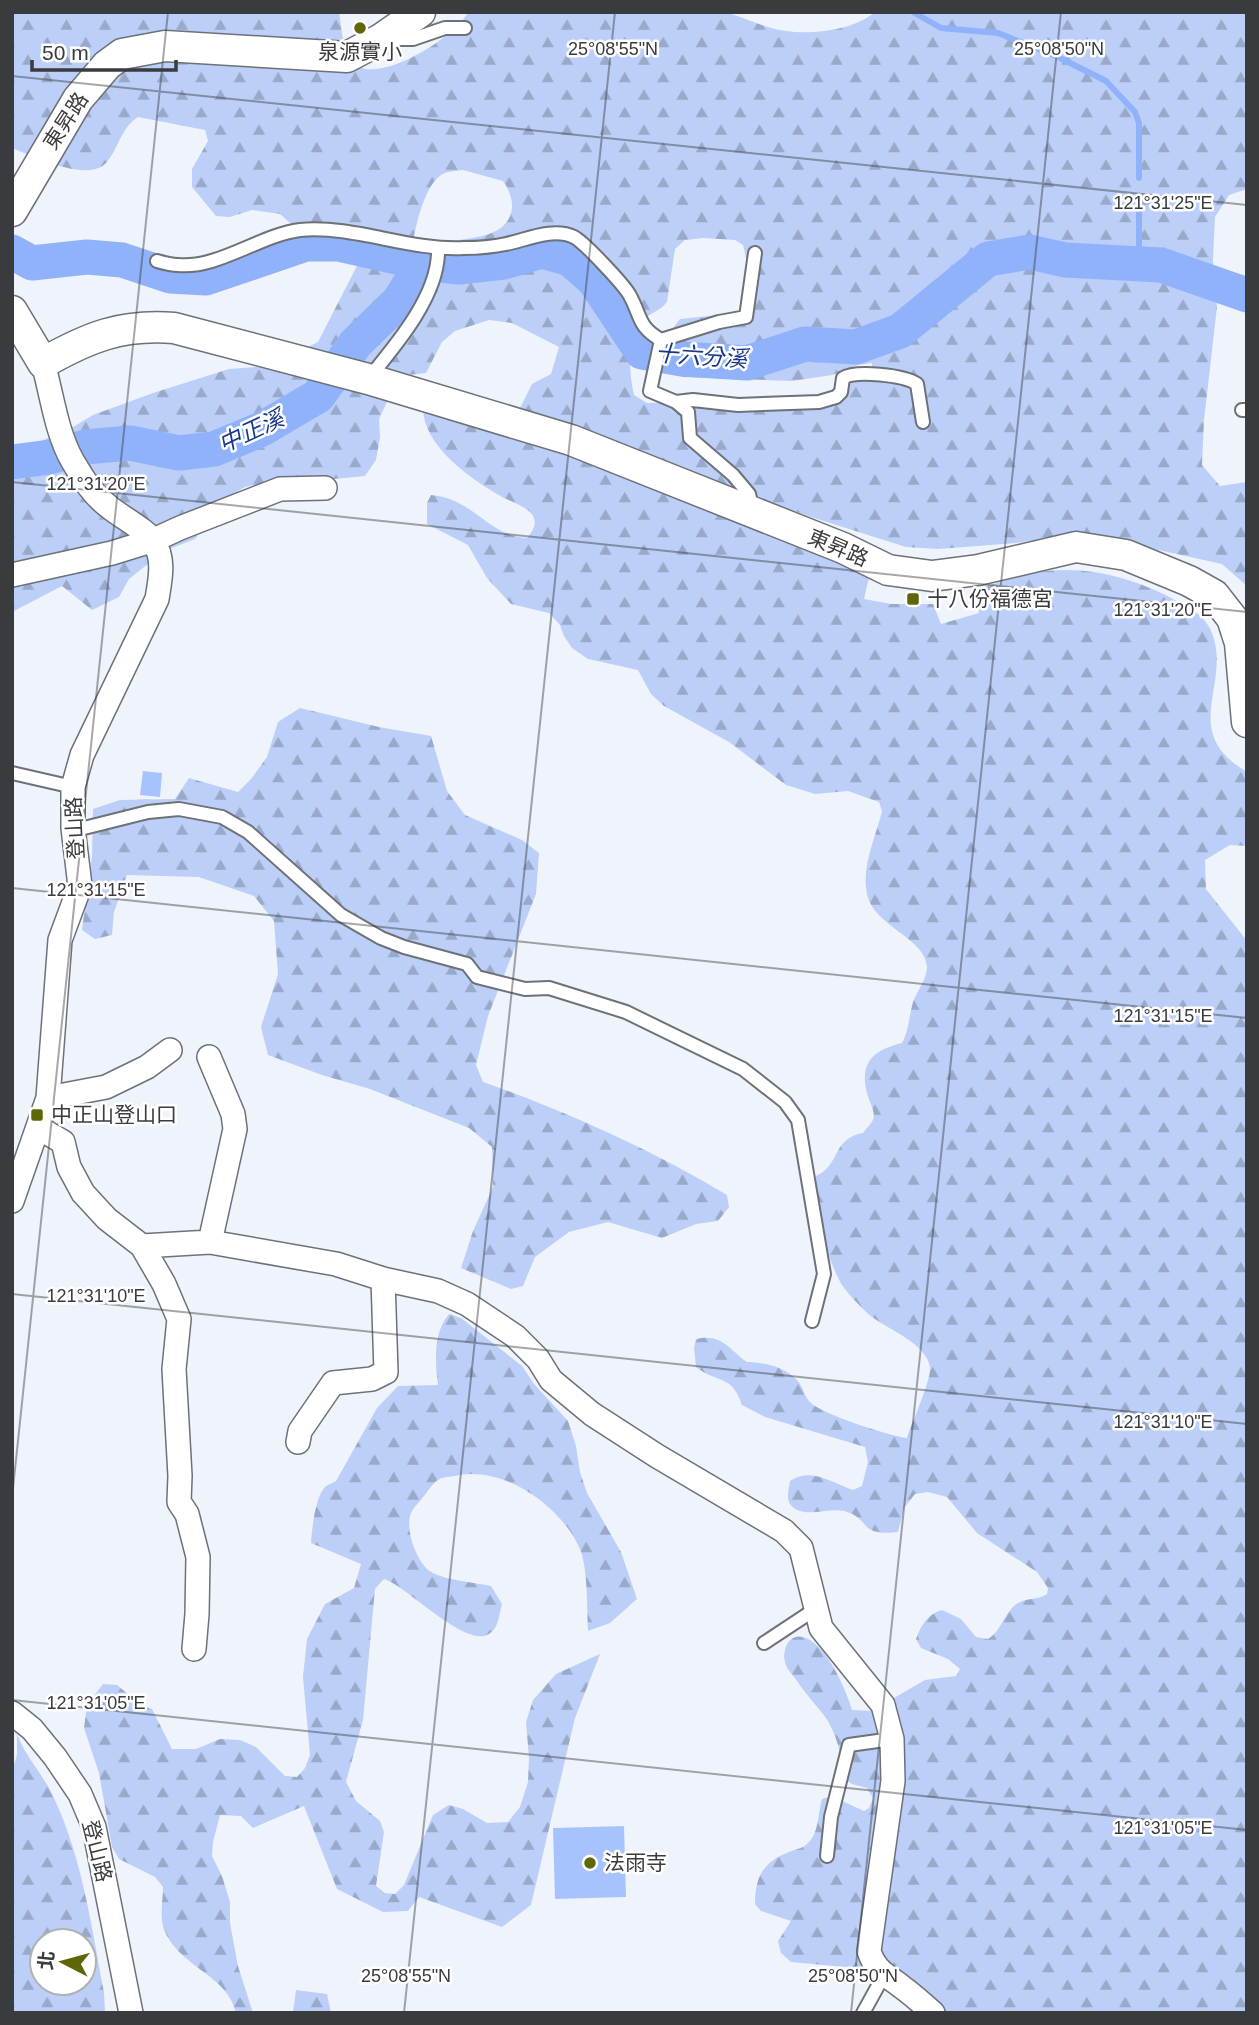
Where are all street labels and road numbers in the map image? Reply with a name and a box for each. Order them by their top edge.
street label: 東昇路 [39,88,92,153]
street label: 東昇路 [805,525,872,570]
street label: 登山路 [61,796,88,860]
street label: 登山路 [79,1818,116,1884]

